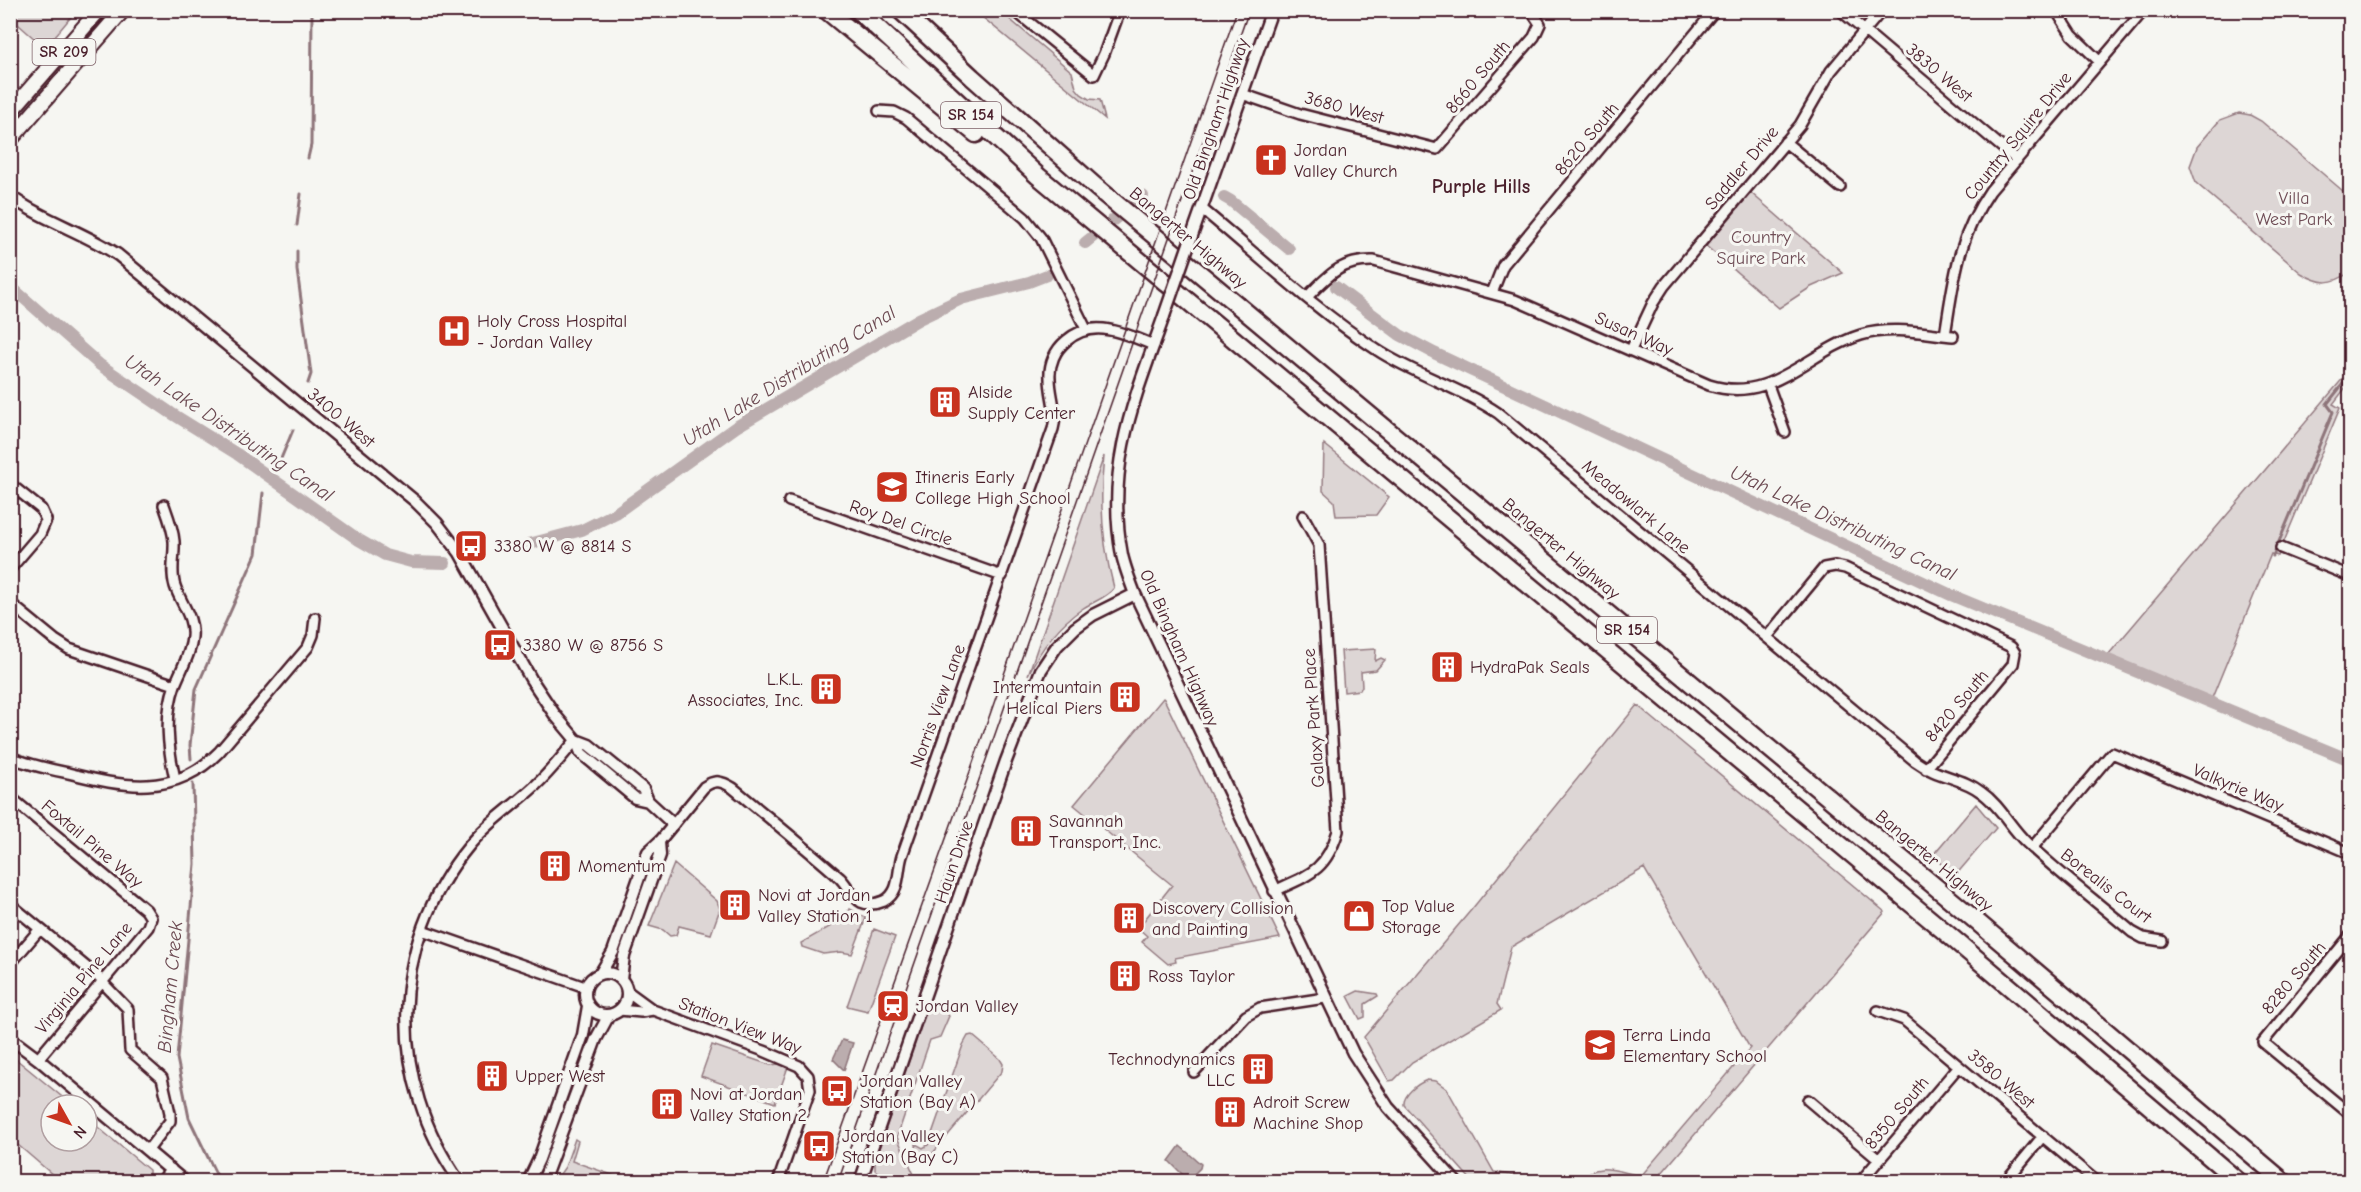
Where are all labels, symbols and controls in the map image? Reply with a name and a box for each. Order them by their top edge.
street label: Old Bingham Highway [1178,34,1254,203]
street label: 8660 South [1441,36,1515,118]
road number: SR 209 [32,39,96,65]
street label: 3830 West [1901,39,1977,107]
street label: Country Squire Drive [1960,68,2076,204]
street label: 3680 West [1302,87,1387,129]
street label: 8620 South [1550,98,1624,180]
road number: SR 154 [941,102,1001,128]
street label: Saddler Drive [1701,122,1783,214]
place label: Jordan Valley Church [1294,140,1398,182]
church icon: Jordan Valley Church [1253,142,1289,178]
district label: Purple Hills [1432,175,1530,198]
street label: Bangerter Highway [1125,183,1252,294]
park label: Villa West Park [2256,188,2333,230]
park label: Country Squire Park [1717,227,1806,269]
water label: Utah Lake Distributing Canal [678,301,900,451]
street label: Susan Way [1592,307,1677,361]
place label: Holy Cross Hospital - Jordan Valley [477,311,627,353]
hospital icon: Holy Cross Hospital - Jordan Valley [436,313,472,349]
water label: Utah Lake Distributing Canal [120,349,338,507]
place label: Alside Supply Center [968,382,1076,424]
street label: 3400 West [303,384,380,453]
building icon: Alside Supply Center [927,384,963,420]
street label: Meadowlark Lane [1577,456,1695,558]
water label: Utah Lake Distributing Canal [1726,460,1960,586]
place label: Itineris Early College High School [915,467,1071,509]
school or university icon: Itineris Early College High School [874,469,910,505]
street label: Bangerter Highway [1498,494,1625,605]
street label: Roy Del Circle [847,496,955,550]
bus stop icon: 3380 W @ 8814 S [453,528,489,564]
place label: 3380 W @ 8814 S [494,536,631,557]
street label: Old Bingham Highway [1135,566,1223,731]
road number: SR 154 [1597,617,1657,643]
bus stop icon: 3380 W @ 8756 S [482,627,518,663]
place label: 3380 W @ 8756 S [523,635,663,656]
street label: Norris View Lane [906,641,970,771]
street label: Galaxy Park Place [1299,648,1329,788]
building icon: HydraPak Seals [1429,649,1465,685]
place label: HydraPak Seals [1470,657,1589,678]
street label: 8420 South [1921,666,1993,746]
place label: L.K.L. Associates, Inc. [688,669,803,711]
building icon: L.K.L. Associates, Inc. [808,671,844,707]
place label: Intermountain Helical Piers [993,677,1102,719]
building icon: Intermountain Helical Piers [1107,679,1143,715]
street label: Valkyrie Way [2189,759,2287,817]
street label: Foxtail Pine Way [37,796,148,893]
street label: Bangerter Highway [1871,806,1998,917]
place label: Savannah Transport, Inc. [1049,811,1161,853]
building icon: Savannah Transport, Inc. [1008,813,1044,849]
street label: Haun Drive [930,818,978,906]
street label: Borealis Court [2056,844,2156,928]
building icon: Momentum [537,848,573,884]
place label: Momentum [578,856,666,877]
place label: Novi at Jordan Valley Station 1 [758,885,873,927]
building icon: Novi at Jordan Valley Station 1 [717,887,753,923]
place label: Top Value Storage [1382,896,1455,938]
place label: Discovery Collision and Painting [1152,898,1294,940]
shop icon: Top Value Storage [1341,898,1377,934]
building icon: Discovery Collision and Painting [1111,900,1147,936]
street label: Virginia Pine Lane [31,918,137,1038]
water label: Bingham Creek [153,920,187,1054]
street label: 8280 South [2258,937,2330,1019]
building icon: Ross Taylor [1107,958,1143,994]
place label: Ross Taylor [1148,966,1235,987]
station icon: Jordan Valley [875,988,911,1024]
street label: Station View Way [676,993,805,1059]
place label: Jordan Valley [916,996,1019,1017]
place label: Terra Linda Elementary School [1623,1025,1767,1067]
school or university icon: Terra Linda Elementary School [1582,1027,1618,1063]
street label: 3580 West [1963,1045,2039,1114]
place label: Technodynamics LLC [1108,1049,1235,1091]
building icon: Technodynamics LLC [1240,1051,1276,1087]
building icon: Upper West [474,1058,510,1094]
place label: Upper West [515,1066,606,1087]
place label: Jordan Valley Station (Bay A) [860,1071,976,1113]
street label: 8350 South [1860,1072,1934,1154]
bus stop icon: Jordan Valley Station (Bay A) [819,1073,855,1109]
place label: Novi at Jordan Valley Station 2 [690,1084,807,1126]
building icon: Novi at Jordan Valley Station 2 [649,1086,685,1122]
place label: Adroit Screw Machine Shop [1253,1092,1363,1134]
north arrow [39,1093,99,1153]
building icon: Adroit Screw Machine Shop [1212,1094,1248,1130]
text: N [69,1122,90,1142]
place label: Jordan Valley Station (Bay C) [842,1126,959,1168]
bus stop icon: Jordan Valley Station (Bay C) [801,1128,837,1164]

